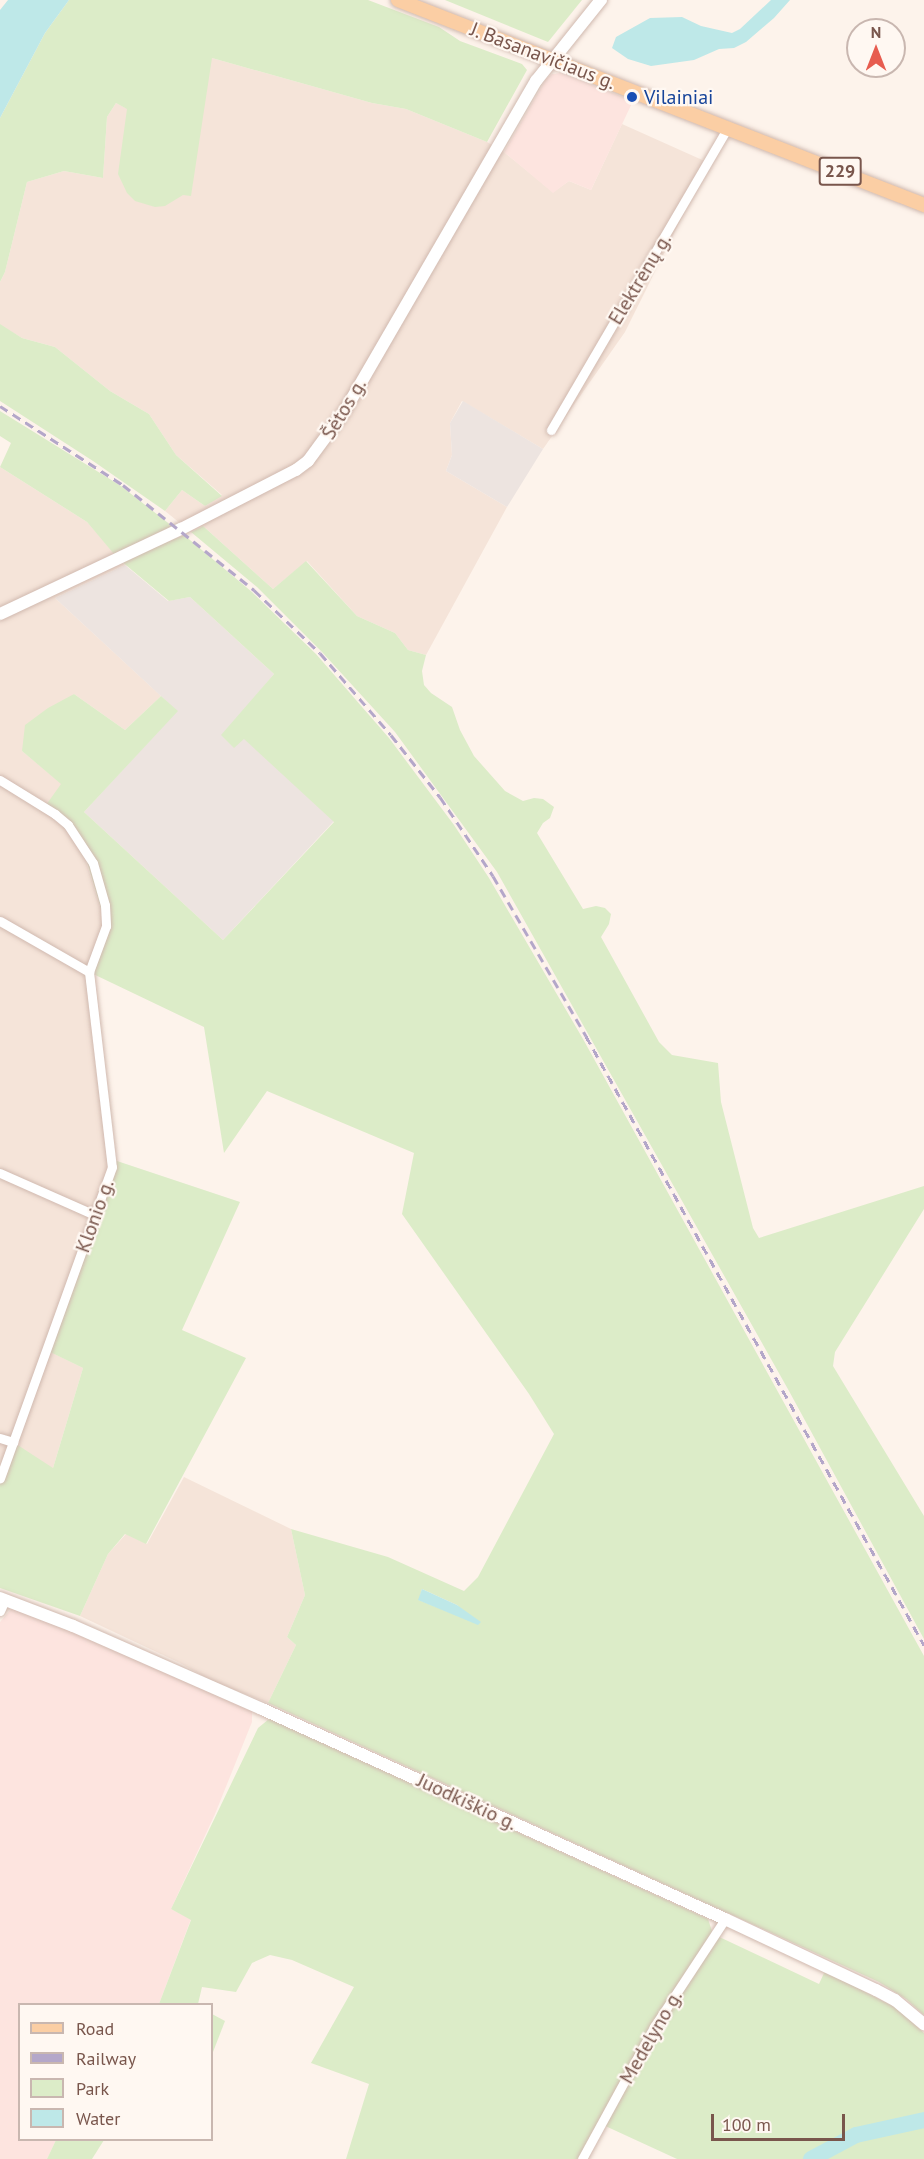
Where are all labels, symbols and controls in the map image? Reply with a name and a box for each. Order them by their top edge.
street label: J. Basanavičiaus g. [466,17,620,95]
north arrow [846,18,906,78]
text: N [871,22,881,42]
place label: Vilainiai [644,85,713,109]
marker: Vilainiai [625,90,639,104]
road number: 229 [818,156,862,186]
street label: Elektrėnų g. [603,229,677,329]
street label: Šėtos g. [317,374,371,444]
street label: Klonio g. [71,1176,119,1256]
street label: Juodkiškio g. [413,1768,521,1836]
street label: Medelyno g. [615,1986,687,2088]
legend [18,2003,213,2141]
text: Road [76,2017,114,2040]
text: Railway [76,2047,136,2070]
text: Park [76,2077,109,2100]
scale bar [714,2102,848,2140]
text: Water [76,2107,120,2130]
text: 100 m [722,2113,771,2136]

